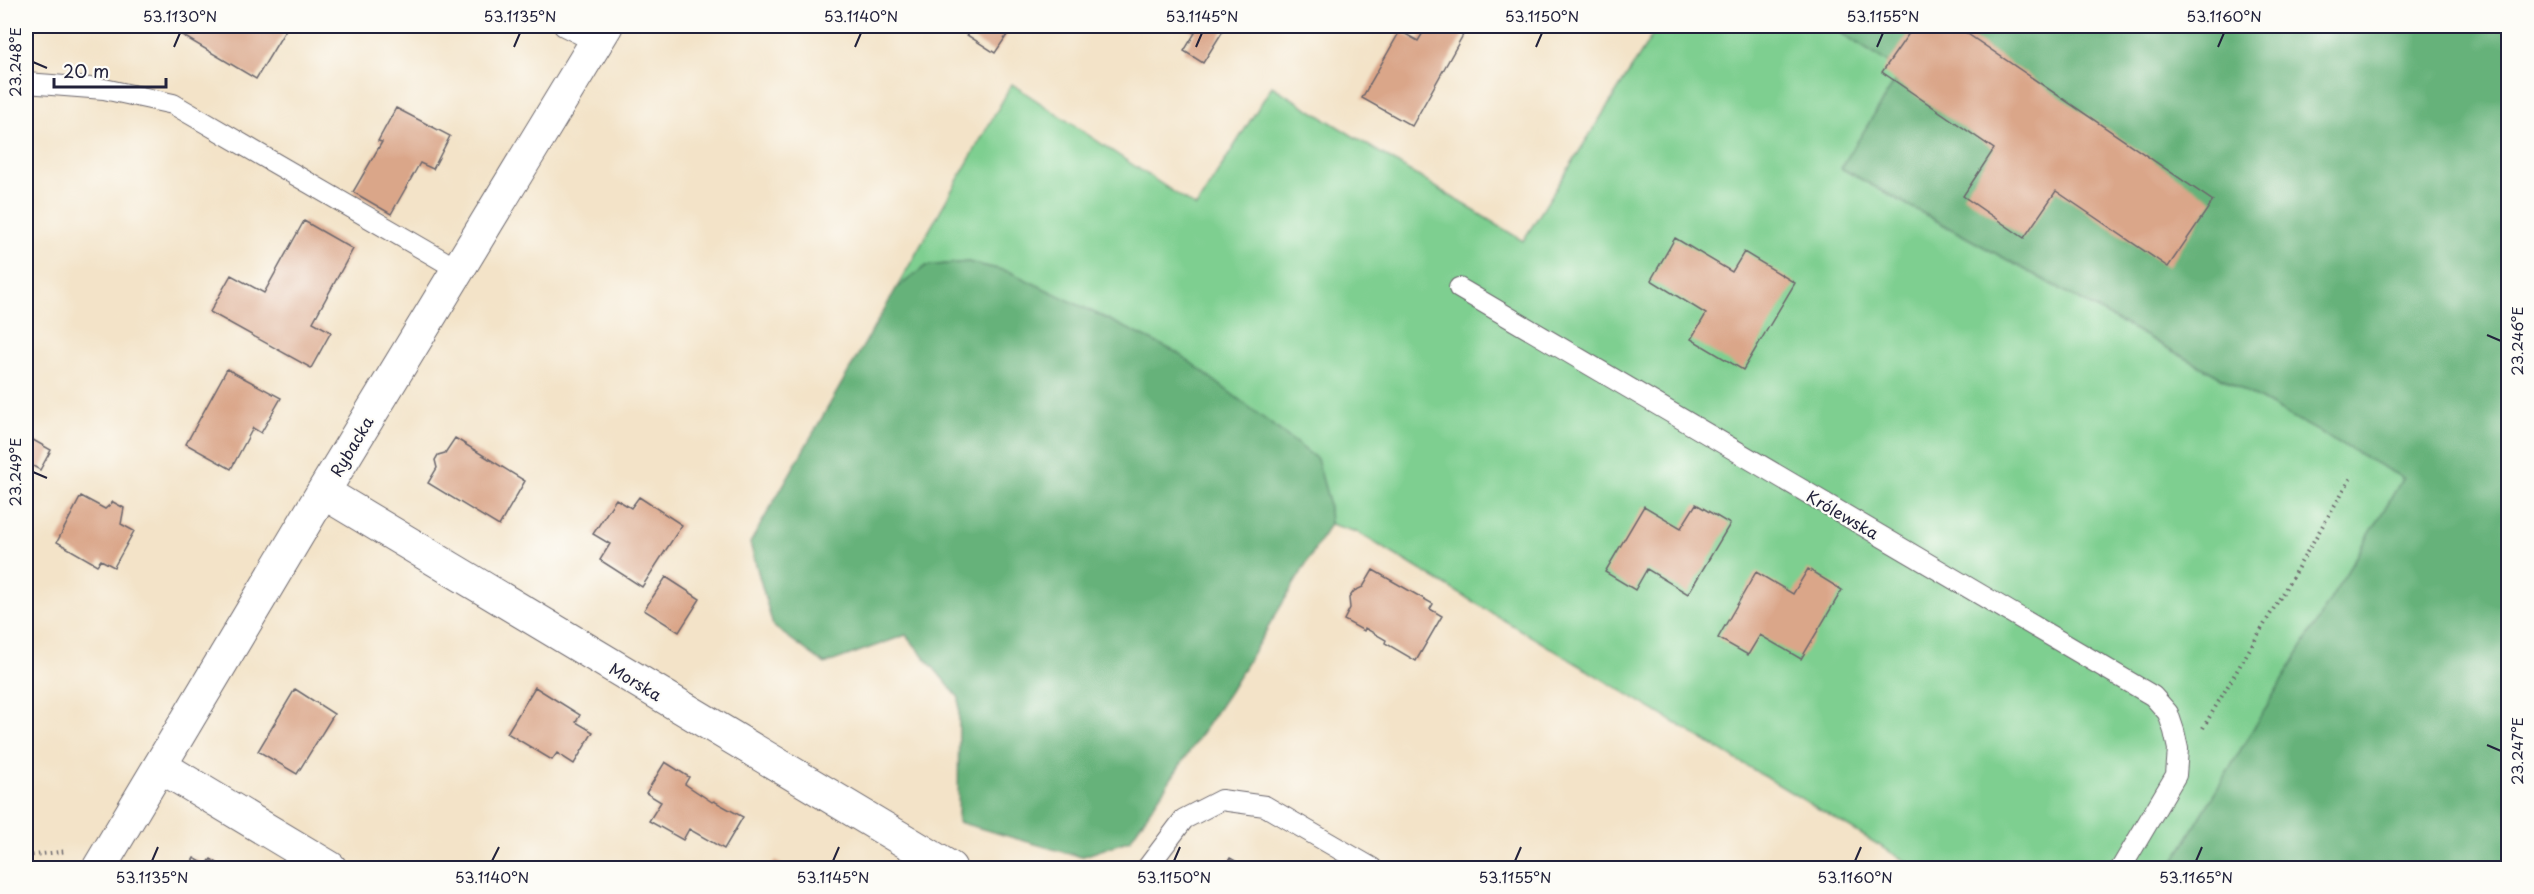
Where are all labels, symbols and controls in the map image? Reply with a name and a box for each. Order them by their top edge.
text: 53.1130°N [143,4,217,27]
text: 53.1135°N [484,4,556,27]
text: 53.1140°N [824,4,898,27]
text: 53.1145°N [1166,4,1238,27]
text: 53.1150°N [1505,4,1579,27]
text: 53.1155°N [1847,4,1919,27]
text: 53.1160°N [2186,4,2262,27]
text: 23.248°E [3,27,26,97]
scale bar [54,51,166,89]
text: 20 m [63,57,109,84]
text: 23.246°E [2505,306,2528,376]
street label: Rybacka [324,411,379,481]
text: 23.249°E [3,438,26,506]
street label: Królewska [1802,484,1884,544]
street label: Morska [605,656,667,706]
text: 23.247°E [2505,717,2528,785]
text: 53.1135°N [116,865,188,888]
text: 53.1140°N [455,865,529,888]
text: 53.1145°N [797,865,869,888]
text: 53.1150°N [1137,865,1211,888]
text: 53.1155°N [1479,865,1551,888]
text: 53.1160°N [1817,865,1893,888]
text: 53.1165°N [2159,865,2233,888]

